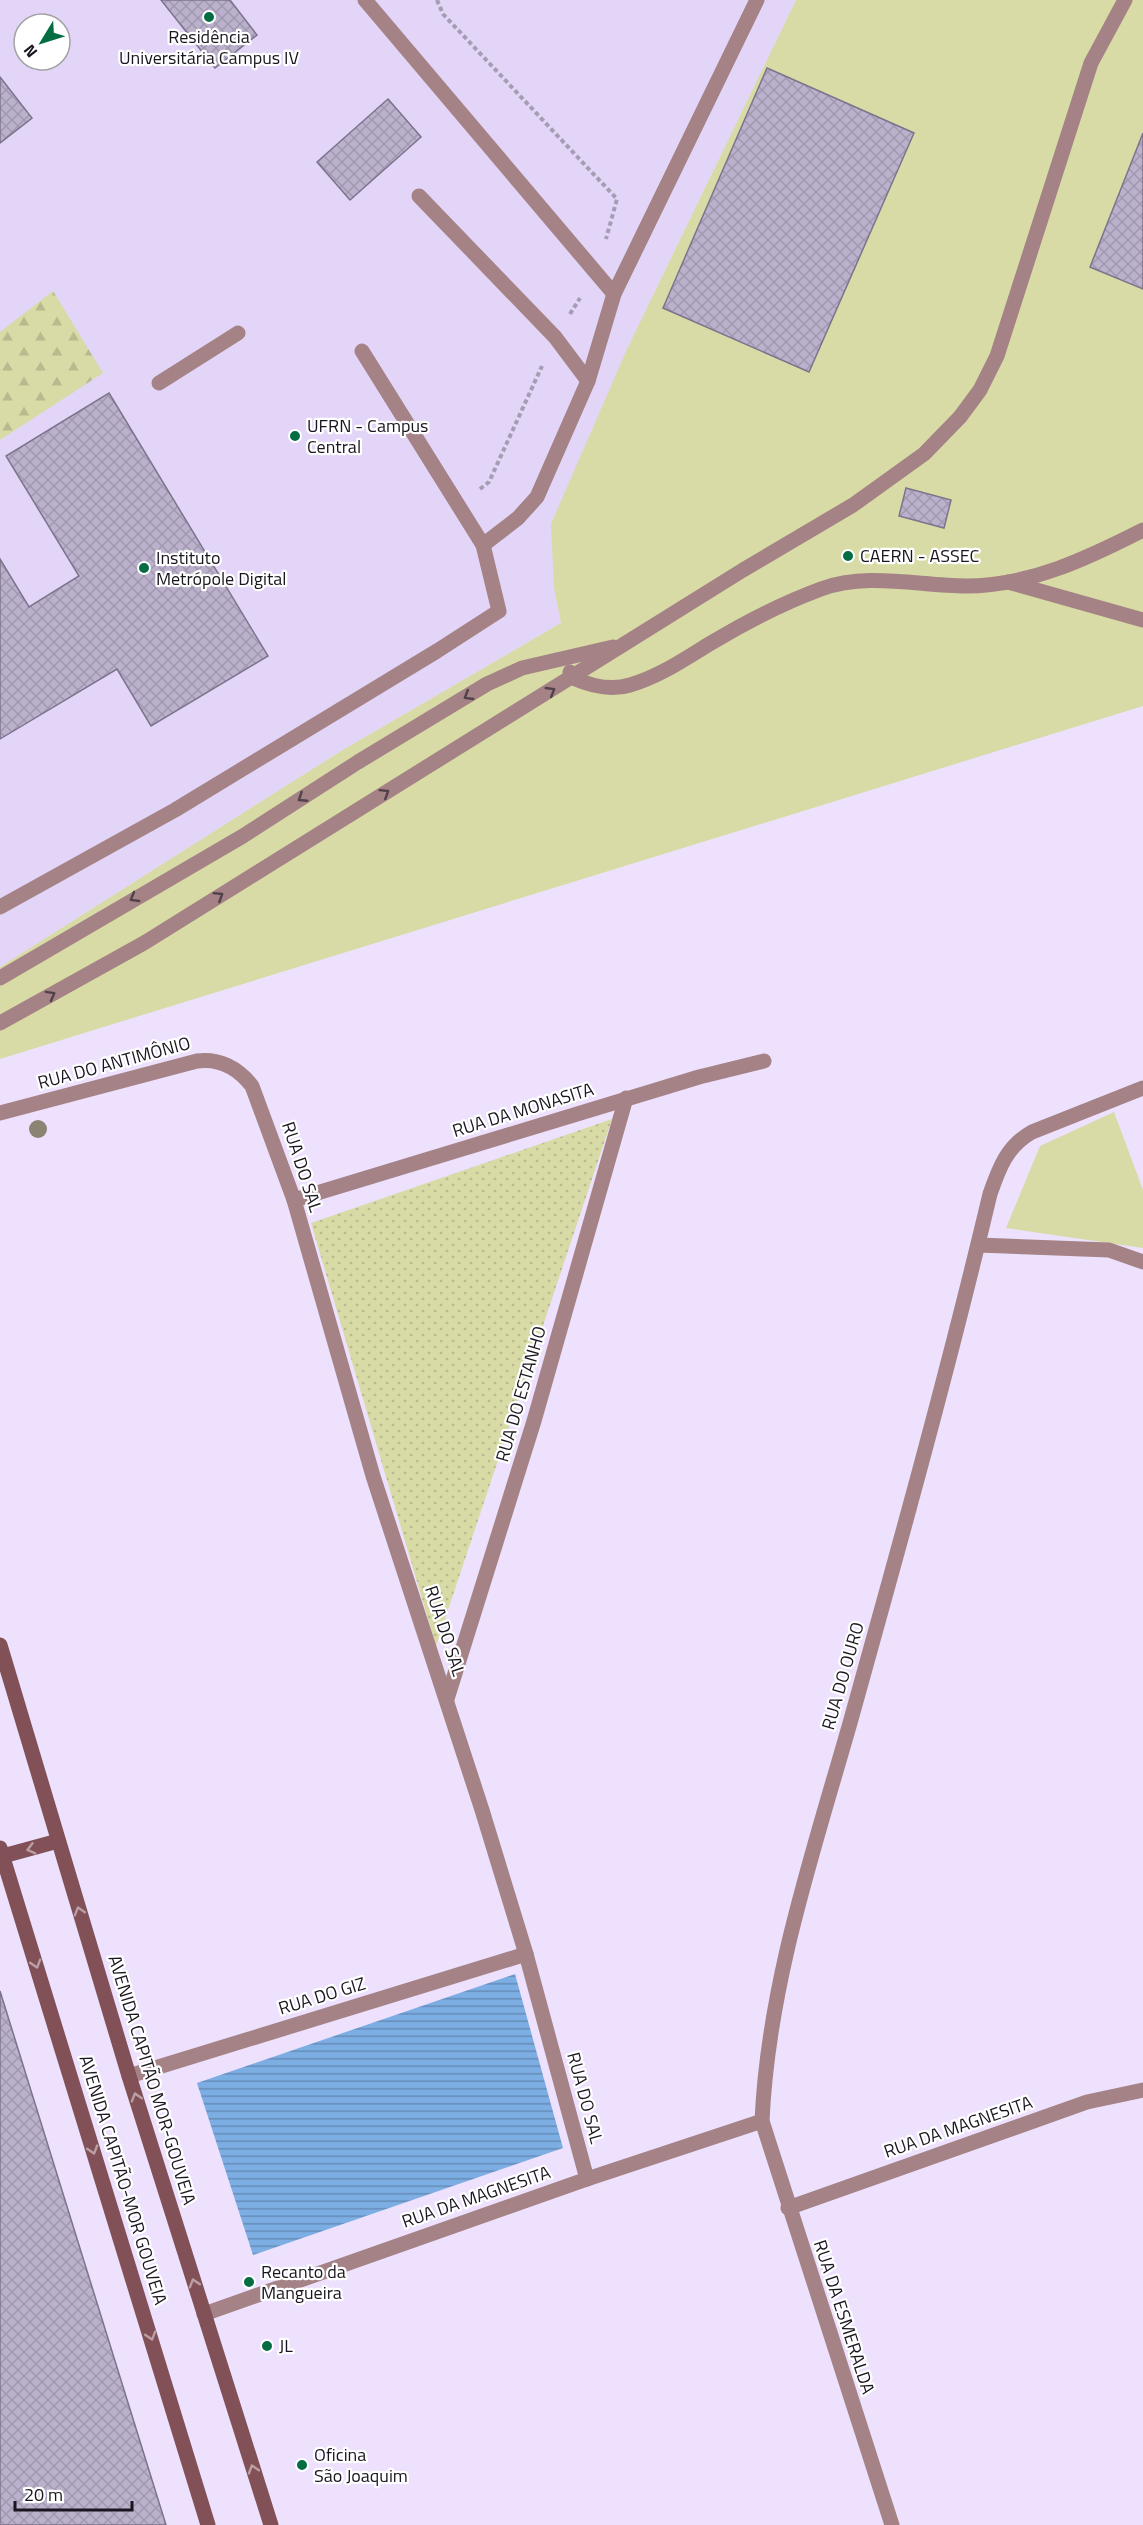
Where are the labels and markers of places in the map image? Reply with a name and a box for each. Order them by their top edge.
marker: Residência Universitária Campus IV [202,10,216,24]
place label: Residência Universitária Campus IV [119,23,299,71]
place label: UFRN - Campus Central [307,412,428,460]
marker: UFRN - Campus Central [288,429,302,443]
place label: CAERN - ASSEC [860,542,979,569]
place label: Instituto Metrópole Digital [156,544,286,592]
marker: CAERN - ASSEC [841,549,855,563]
marker: Instituto Metrópole Digital [137,561,151,575]
place label: Recanto da Mangueira [261,2258,346,2306]
marker: Recanto da Mangueira [242,2275,256,2289]
place label: JL [279,2332,293,2359]
marker: JL [260,2339,274,2353]
place label: Oficina São Joaquim [314,2441,408,2489]
marker: Oficina São Joaquim [295,2458,309,2472]

